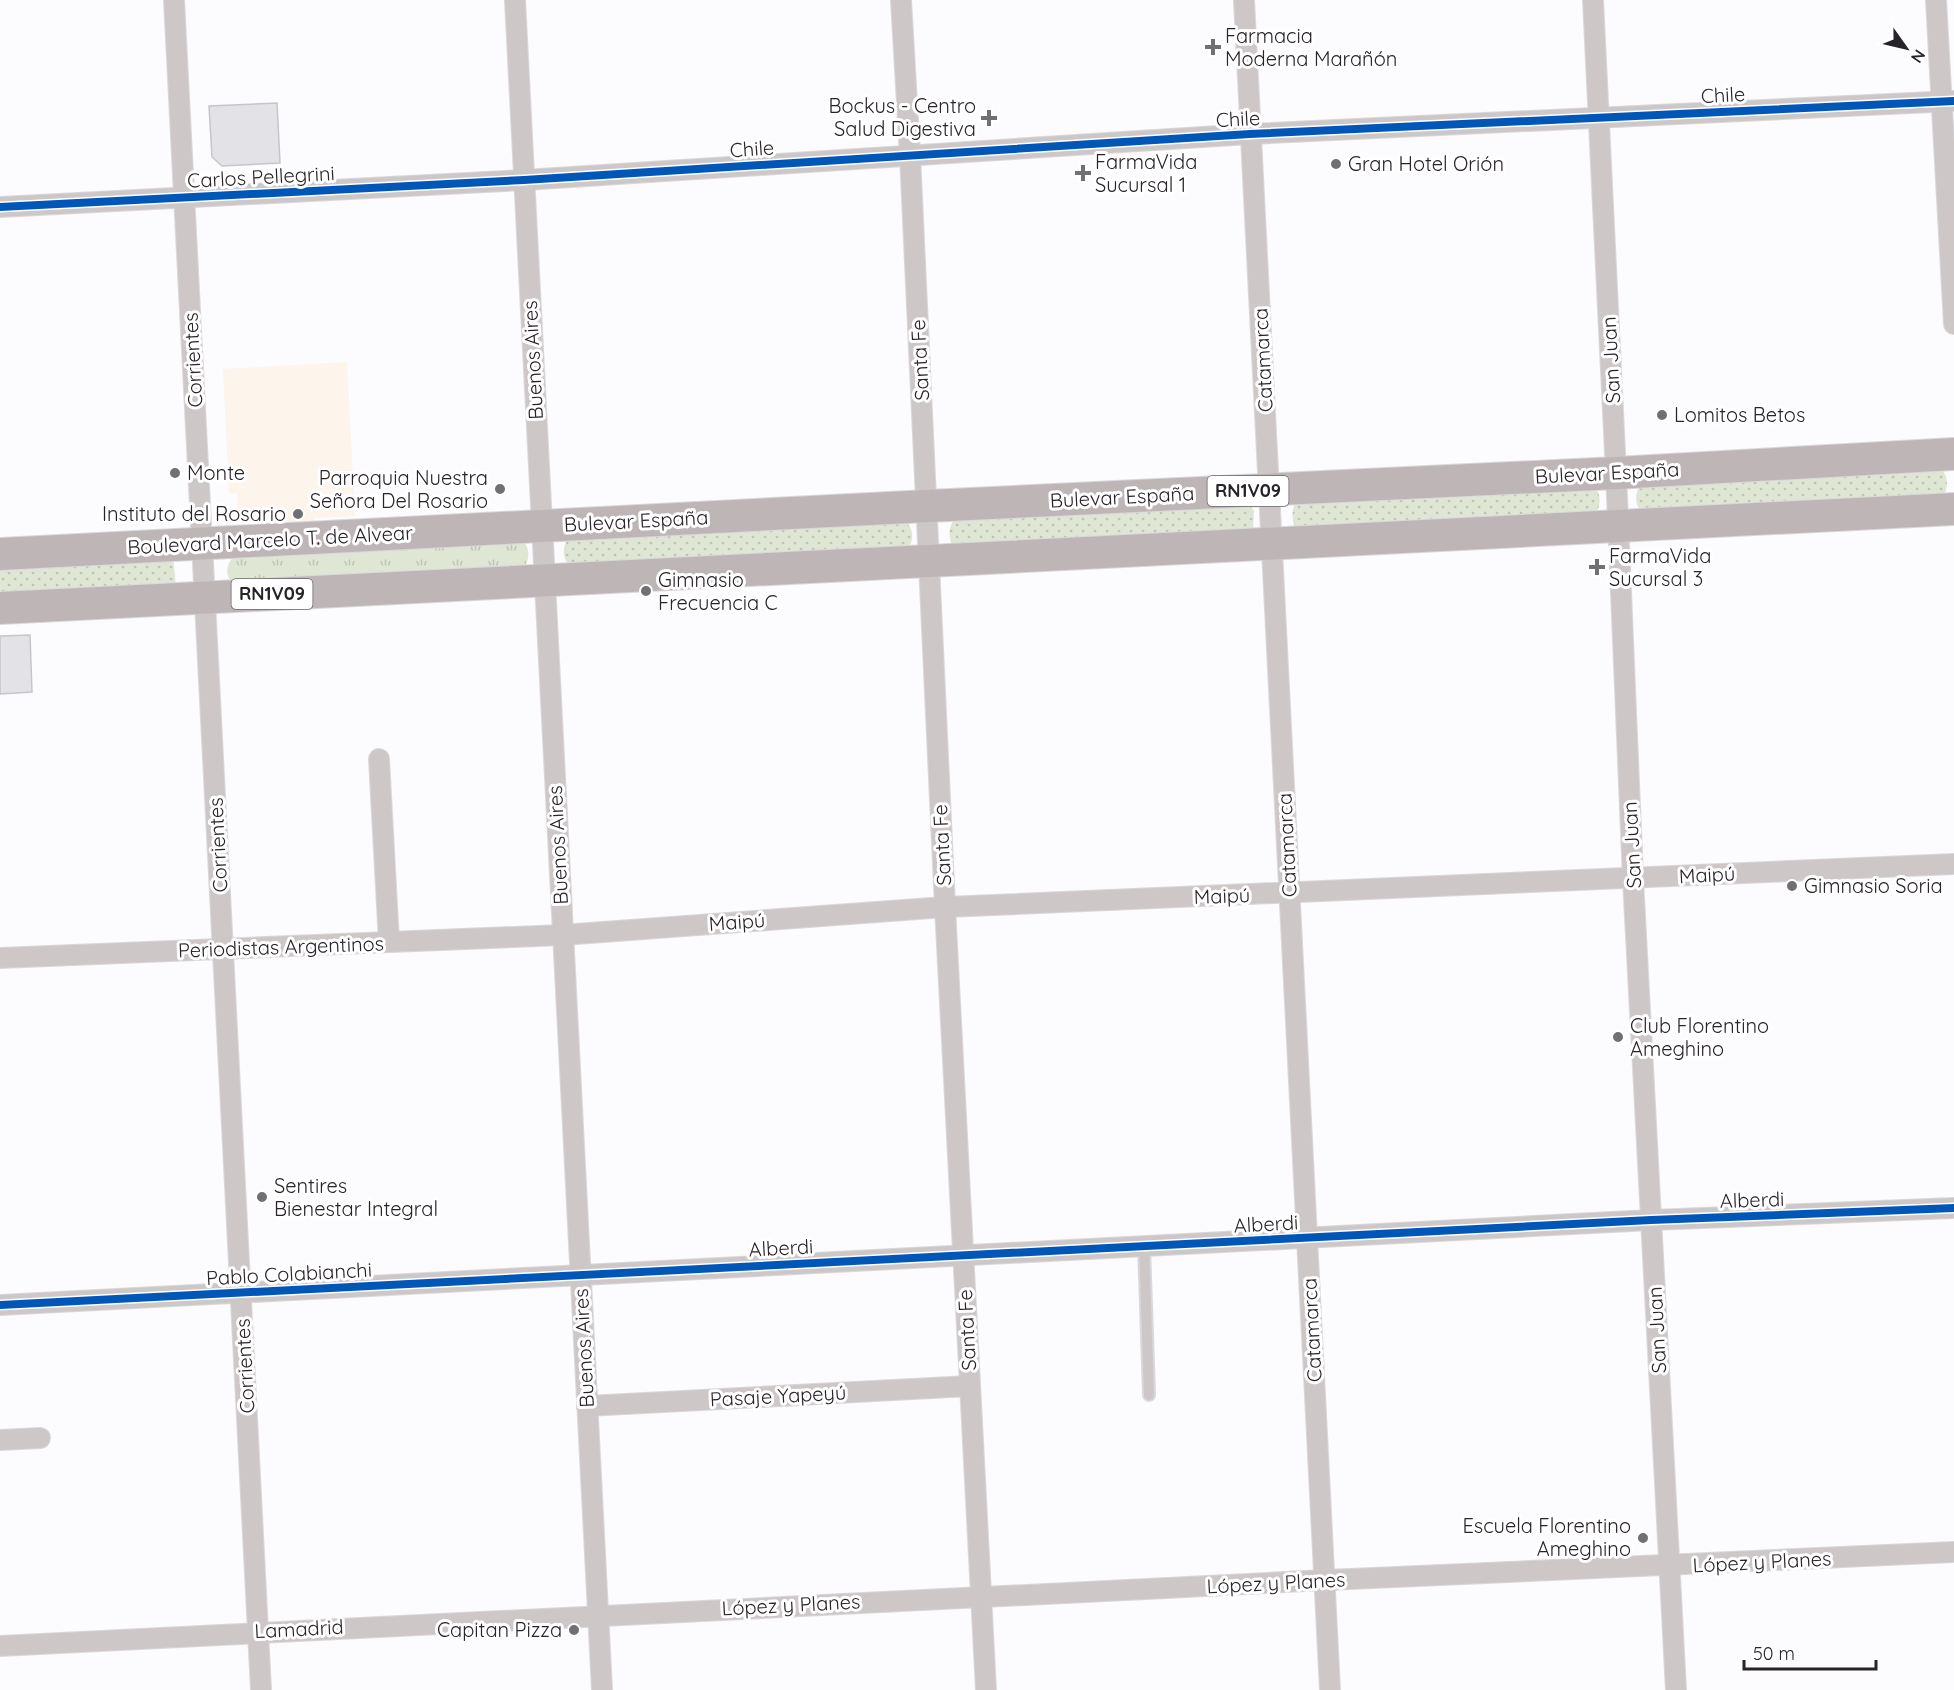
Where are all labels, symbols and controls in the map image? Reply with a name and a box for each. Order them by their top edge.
north arrow [1876,18,1936,78]
place label: Farmacia Moderna Marañón [1225,23,1397,71]
marker: Farmacia Moderna Marañón [1206,40,1220,54]
text: N [1907,46,1930,67]
street label: Chile [1700,81,1746,108]
place label: Bockus - Centro Salud Digestiva [828,93,976,141]
street label: Chile [1215,105,1261,132]
marker: Bockus - Centro Salud Digestiva [980,109,998,127]
street label: Chile [729,134,775,163]
place label: FarmaVida Sucursal 1 [1095,149,1197,197]
place label: Gran Hotel Orión [1348,151,1504,176]
marker: Gran Hotel Orión [1329,157,1343,171]
street label: Carlos Pellegrini [187,160,335,193]
marker: FarmaVida Sucursal 1 [1076,166,1090,180]
street label: Buenos Aires [517,300,548,420]
street label: Catamarca [1247,307,1278,413]
street label: Corrientes [178,312,207,408]
street label: San Juan [1596,316,1625,404]
street label: Santa Fe [905,319,934,401]
place label: Lomitos Betos [1674,402,1805,427]
marker: Lomitos Betos [1655,408,1669,422]
street label: Bulevar España [1534,456,1680,489]
place label: Monte [187,460,245,485]
place label: Parroquia Nuestra Señora Del Rosario [310,465,488,513]
marker: Monte [168,466,182,480]
road number: RN1V09 [1208,476,1288,506]
street label: Bulevar España [1049,480,1195,513]
marker: Parroquia Nuestra Señora Del Rosario [493,482,507,496]
place label: Instituto del Rosario [102,501,286,526]
street label: Bulevar España [563,504,709,537]
marker: Instituto del Rosario [291,507,305,521]
street label: Boulevard Marcelo T. de Alvear [127,520,414,559]
place label: FarmaVida Sucursal 3 [1609,543,1711,591]
marker: FarmaVida Sucursal 3 [1590,560,1604,574]
place label: Gimnasio Frecuencia C [658,567,778,615]
road number: RN1V09 [232,579,312,609]
marker: Gimnasio Frecuencia C [639,584,653,598]
street label: Buenos Aires [542,785,573,905]
street label: Catamarca [1271,792,1302,898]
street label: Corrientes [203,797,232,893]
street label: San Juan [1617,801,1646,889]
street label: Santa Fe [927,804,956,886]
street label: Maipú [1678,861,1736,888]
place label: Gimnasio Soria [1804,873,1943,898]
marker: Gimnasio Soria [1785,879,1799,893]
street label: Maipú [1193,882,1251,909]
street label: Maipú [708,907,766,936]
street label: Periodistas Argentinos [178,930,384,963]
place label: Club Florentino Ameghino [1630,1013,1769,1061]
marker: Club Florentino Ameghino [1611,1030,1625,1044]
place label: Sentires Bienestar Integral [274,1173,438,1221]
street label: Alberdi [1719,1186,1785,1213]
marker: Sentires Bienestar Integral [255,1190,269,1204]
street label: Alberdi [1233,1209,1299,1238]
street label: Alberdi [748,1233,814,1262]
street label: Pablo Colabianchi [205,1257,372,1290]
street label: Catamarca [1296,1277,1327,1383]
street label: San Juan [1642,1286,1671,1374]
street label: Buenos Aires [568,1288,599,1408]
street label: Santa Fe [952,1289,981,1371]
street label: Corrientes [230,1318,259,1414]
street label: Pasaje Yapeyú [709,1379,847,1412]
place label: Escuela Florentino Ameghino [1462,1513,1631,1561]
marker: Escuela Florentino Ameghino [1636,1531,1650,1545]
street label: López y Planes [1692,1545,1832,1578]
street label: López y Planes [1206,1566,1346,1599]
street label: López y Planes [721,1588,861,1621]
street label: Lamadrid [254,1614,344,1643]
place label: Capitan Pizza [437,1617,562,1642]
marker: Capitan Pizza [567,1623,581,1637]
scale bar [1744,1633,1876,1671]
text: 50 m [1753,1642,1795,1665]

